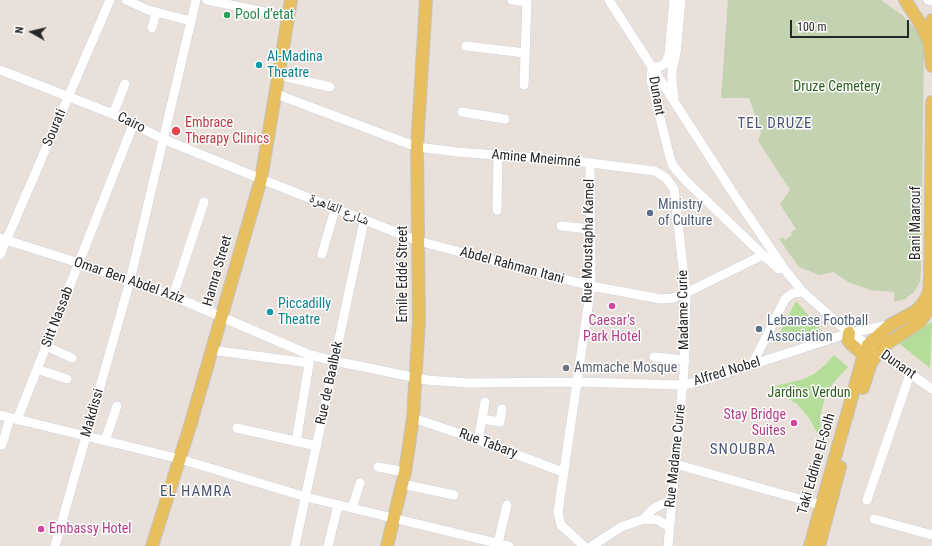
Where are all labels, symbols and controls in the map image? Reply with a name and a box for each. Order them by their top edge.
place label: Pool d’etat [235,7,294,23]
marker: Pool d’etat [222,10,232,20]
north arrow [12,12,52,52]
scale bar [792,12,911,38]
text: 100 m [797,20,827,34]
text: N [13,26,27,35]
place label: Al-Madina Theatre [267,49,323,82]
marker: Al-Madina Theatre [254,60,264,70]
street label: Dunant [644,75,668,117]
park label: Druze Cemetery [793,79,881,95]
street label: Sourati [40,107,70,149]
street label: Cairo [114,109,148,137]
place label: Embrace Therapy Clinics [185,115,269,148]
district label: TEL DRUZE [737,115,813,133]
marker: Embrace Therapy Clinics [170,125,182,137]
street label: Amine Mneimné [491,147,581,171]
street label: Rue Moustapha Kamel [580,179,598,303]
street label: Bani Maarouf [908,186,924,260]
street label: شارع القاهرة [306,190,372,230]
place label: Ministry of Culture [658,197,712,230]
marker: Ministry of Culture [645,208,655,218]
street label: Emile Eddé Street [395,225,411,323]
street label: Hamra Street [200,234,236,308]
street label: Abdel Rahman Itani [458,244,566,288]
street label: Omar Ben Abdel Aziz [71,254,187,308]
street label: Madame Curie [675,270,693,350]
street label: Sitt Nassab [39,284,77,350]
place label: Piccadilly Theatre [278,296,331,328]
marker: Caesar's Park Hotel [607,301,617,311]
marker: Piccadilly Theatre [265,307,275,317]
place label: Caesar's Park Hotel [583,313,641,346]
place label: Lebanese Football Association [767,313,868,346]
marker: Lebanese Football Association [754,324,764,334]
street label: Rue de Baalbek [313,340,347,426]
street label: Dunant [877,347,919,383]
street label: Alfred Nobel [692,354,762,390]
place label: Ammache Mosque [574,360,677,376]
marker: Ammache Mosque [561,363,571,373]
park label: Jardins Verdun [768,385,850,401]
street label: Makdissi [78,387,108,439]
street label: Rue Madame Curie [662,403,690,509]
place label: Stay Bridge Suites [723,407,786,440]
street label: Taki Eddine El-Solh [795,412,839,516]
marker: Stay Bridge Suites [789,418,799,428]
street label: Rue Tabary [456,426,520,462]
district label: SNOUBRA [710,441,776,459]
district label: EL HAMRA [160,483,232,501]
place label: Embassy Hotel [49,521,132,537]
marker: Embassy Hotel [36,524,46,534]

